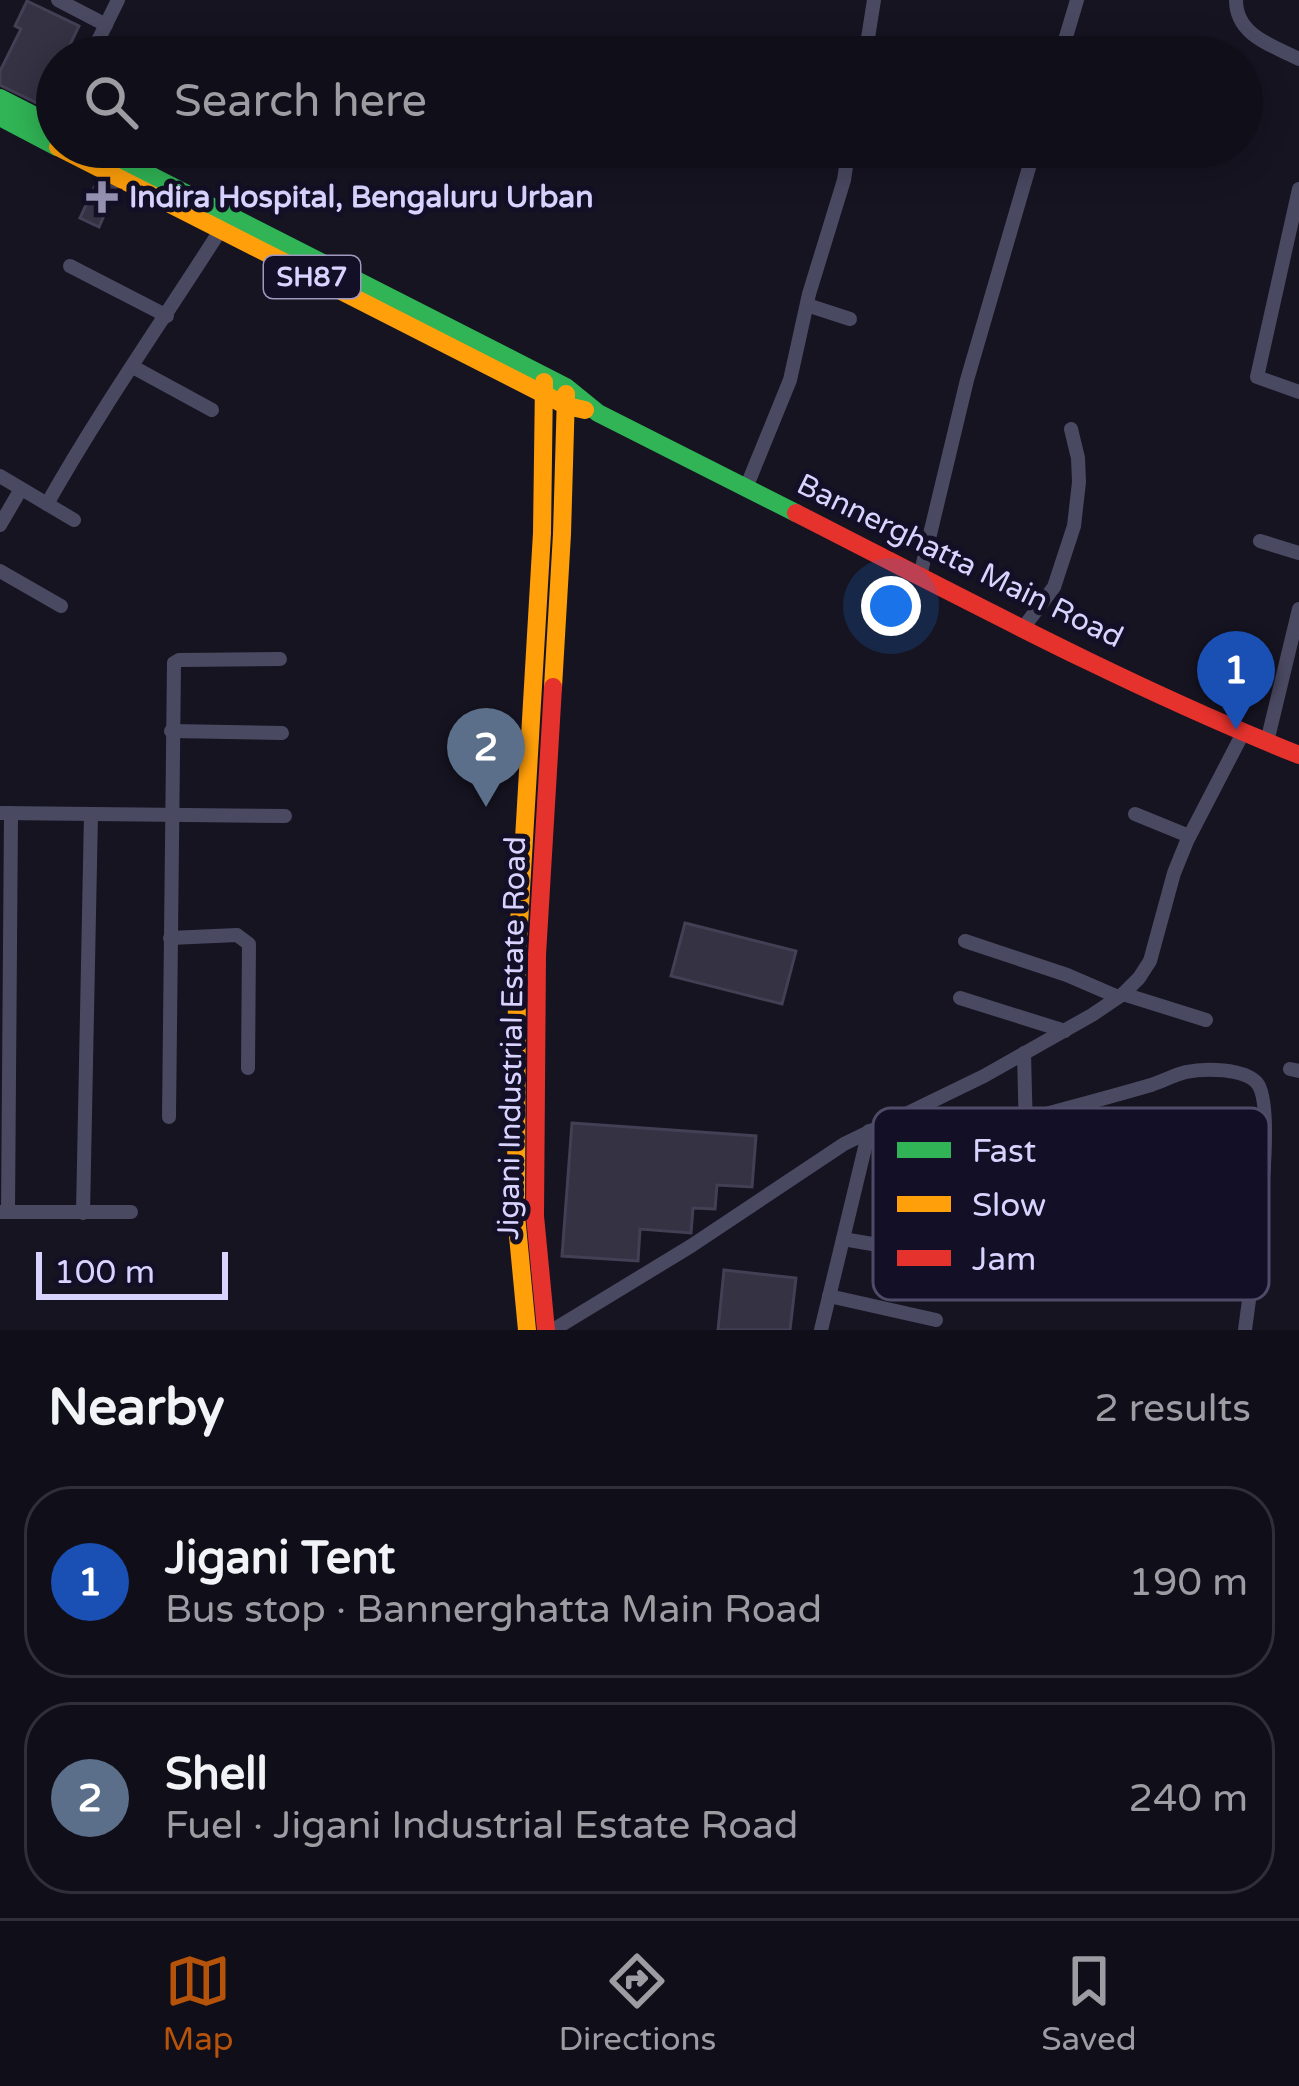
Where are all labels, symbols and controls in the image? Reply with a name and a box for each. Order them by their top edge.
search box [36,36,1263,168]
icon: search [78,69,144,135]
text: Search here [174,75,427,129]
place label: Indira Hospital, Bengaluru Urban [129,179,593,216]
marker: Indira Hospital, Bengaluru Urban [86,181,118,213]
road number: SH87 [264,256,360,298]
street label: Bannerghatta Main Road [791,466,1129,656]
your location [861,576,921,636]
pin: 1 [1197,631,1275,730]
pin: 2 [447,708,525,807]
street label: Jigani Industrial Estate Road [490,836,534,1240]
legend [873,1108,1269,1300]
text: Fast [972,1132,1036,1171]
text: Slow [972,1186,1046,1225]
text: Jam [972,1240,1036,1279]
scale bar [36,1246,228,1299]
text: 100 m [54,1253,155,1292]
text: Nearby [48,1377,225,1439]
text: 2 results [1094,1385,1251,1432]
text: Jigani Tent [165,1532,395,1586]
text: 1 [78,1559,102,1606]
text: 190 m [1129,1559,1248,1606]
text: Bus stop · Bannerghatta Main Road [165,1586,822,1633]
text: Shell [165,1748,268,1802]
text: 2 [78,1775,102,1822]
text: 240 m [1129,1775,1248,1822]
text: Fuel · Jigani Industrial Estate Road [165,1802,798,1849]
tab: Map [162,1948,234,2059]
tab: Directions [558,1948,716,2059]
tab: Saved [1041,1948,1137,2059]

